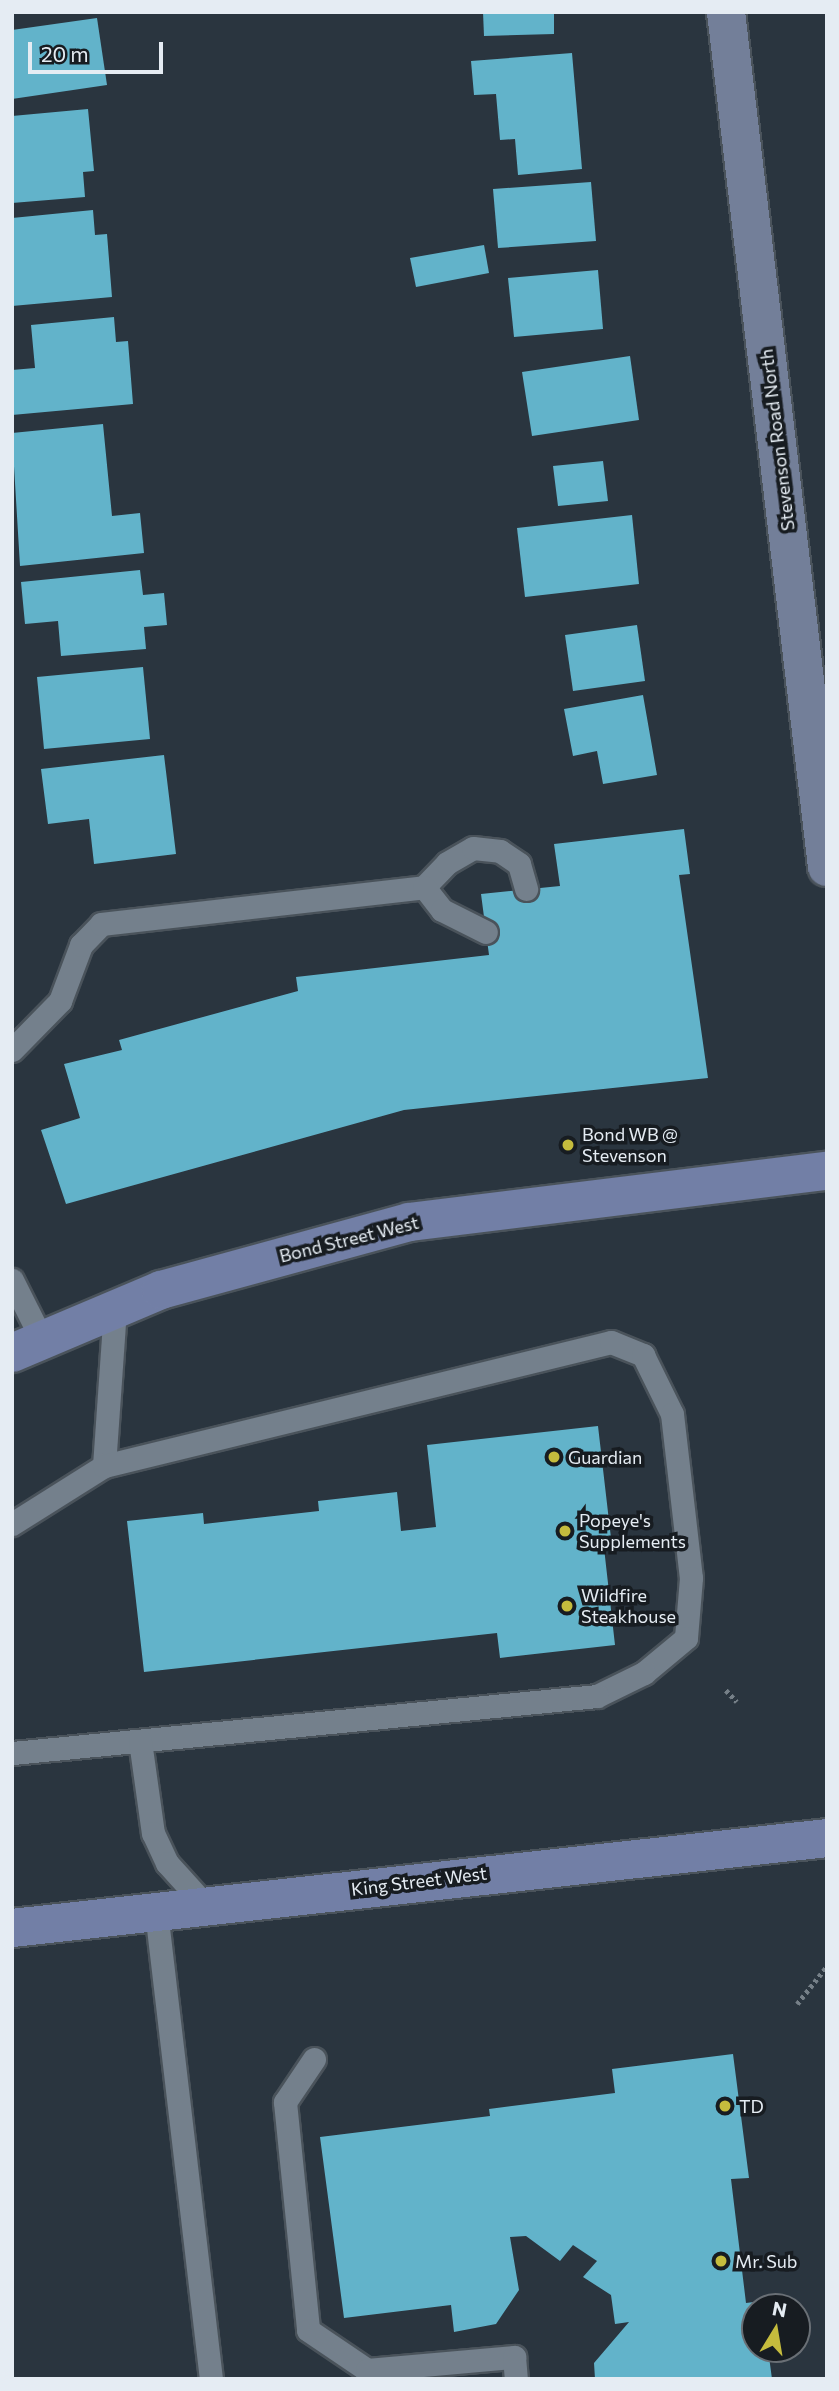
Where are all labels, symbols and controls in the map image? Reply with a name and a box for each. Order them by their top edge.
scale bar [32,28,166,72]
text: 20 m [41,41,89,66]
street label: Stevenson Road North [755,348,799,532]
place label: Bond WB @ Stevenson [582,1124,678,1166]
marker: Bond WB @ Stevenson [560,1137,576,1153]
street label: Bond Street West [277,1211,421,1267]
place label: Guardian [568,1446,642,1468]
marker: Guardian [546,1449,562,1465]
place label: Popeye's Supplements [579,1510,686,1552]
marker: Popeye's Supplements [557,1523,573,1539]
place label: Wildfire Steakhouse [581,1585,676,1628]
marker: Wildfire Steakhouse [559,1598,575,1614]
street label: King Street West [350,1862,488,1900]
place label: TD [739,2095,764,2117]
marker: TD [717,2098,733,2114]
place label: Mr. Sub [735,2250,797,2272]
marker: Mr. Sub [713,2253,729,2269]
north arrow [741,2293,811,2363]
text: N [771,2296,789,2322]

